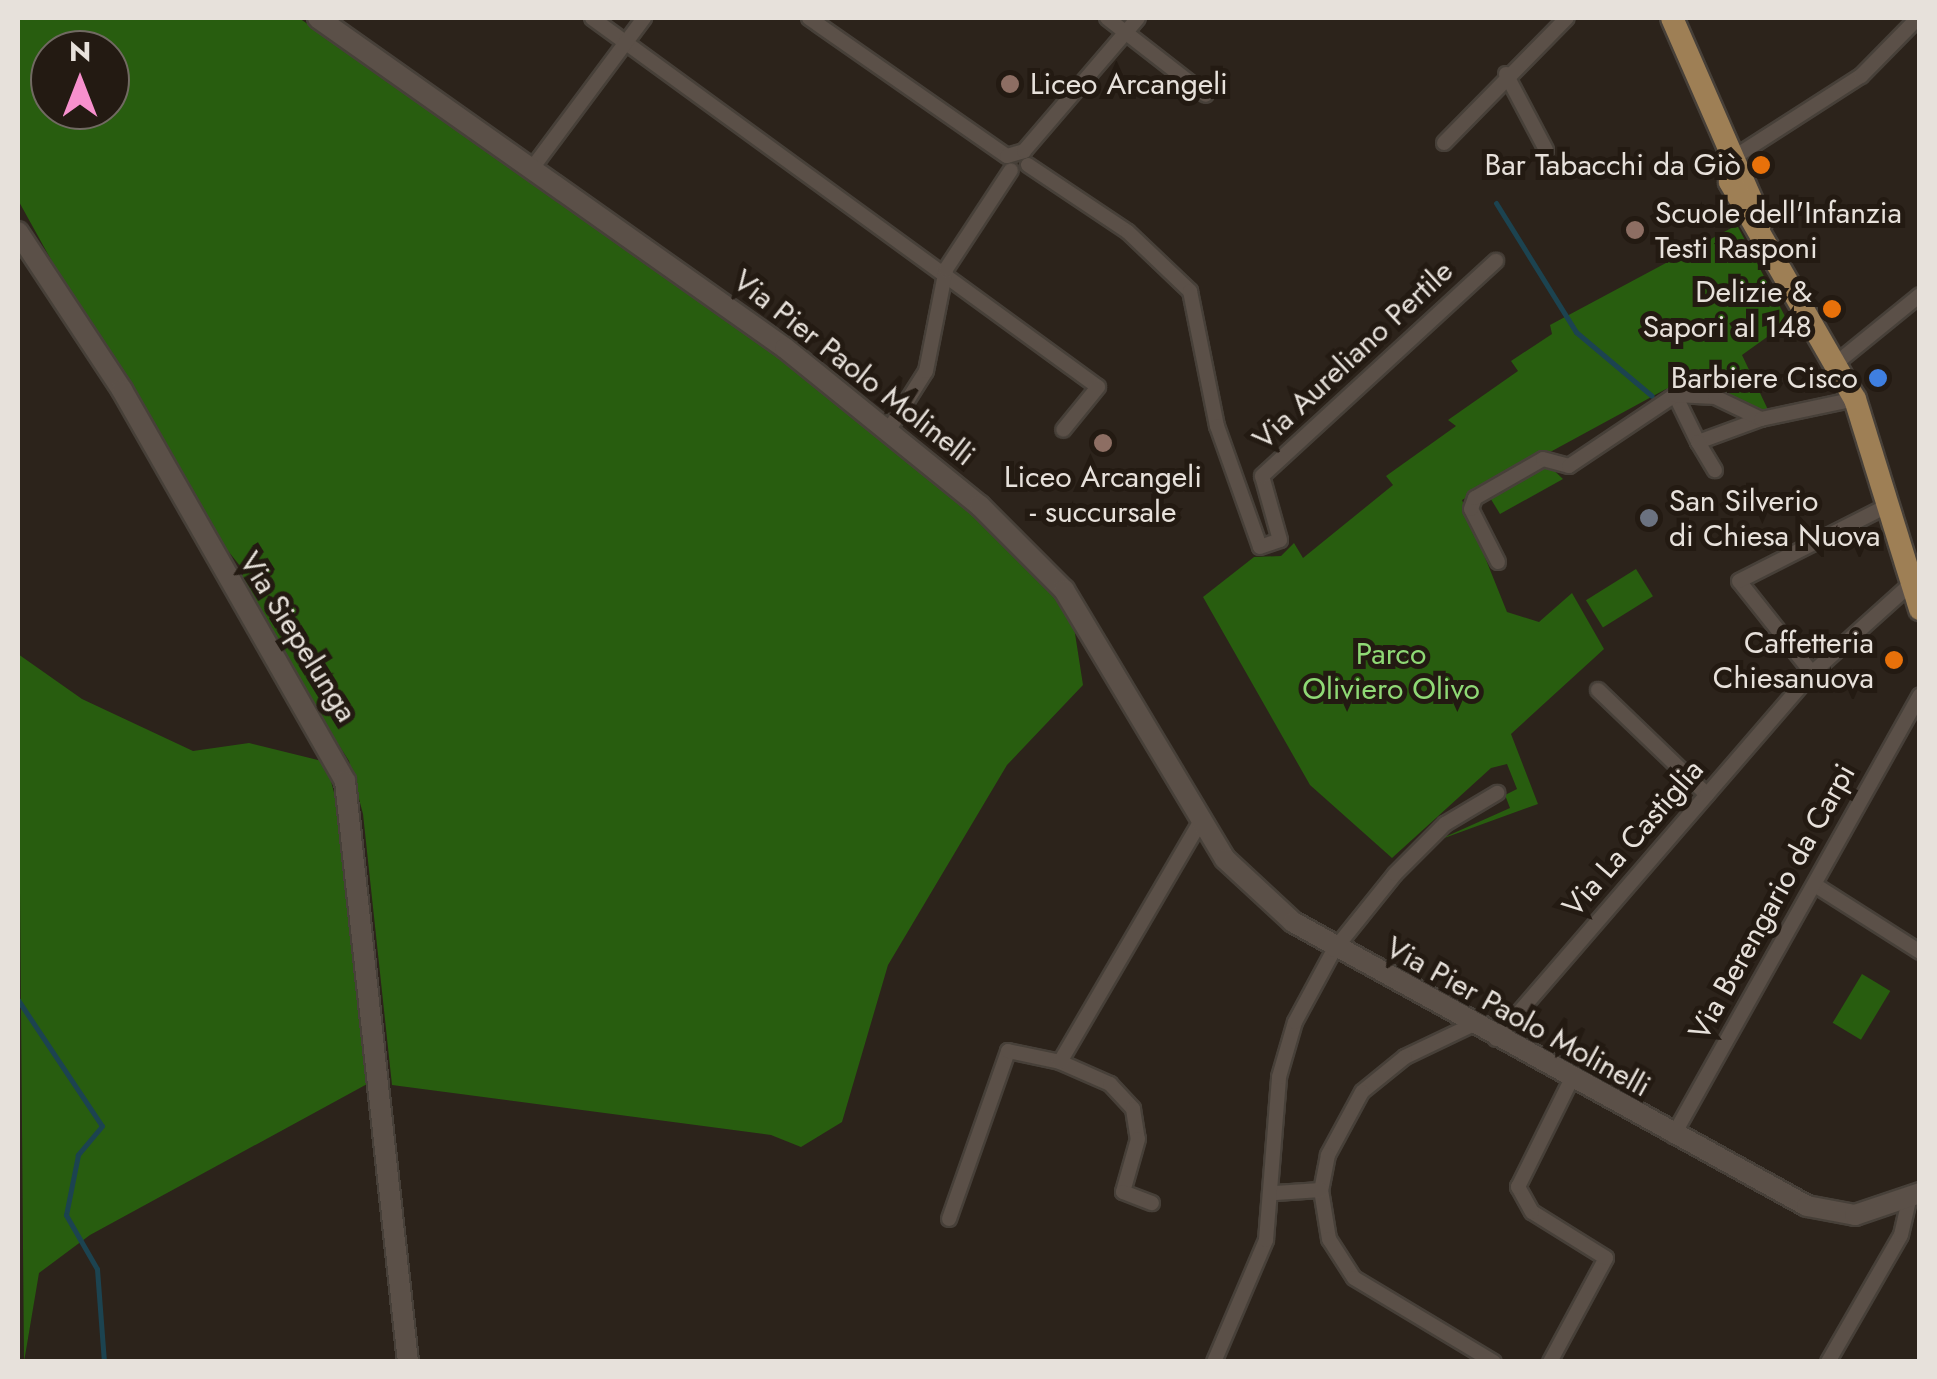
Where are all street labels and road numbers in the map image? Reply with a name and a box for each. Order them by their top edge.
street label: Via Aureliano Pertile [1246,253,1460,457]
street label: Via Pier Paolo Molinelli [726,262,982,474]
street label: Via Siepelunga [232,546,364,728]
street label: Via La Castiglia [1555,752,1711,924]
street label: Via Berengario da Carpi [1681,758,1863,1046]
street label: Via Pier Paolo Molinelli [1379,929,1657,1105]

